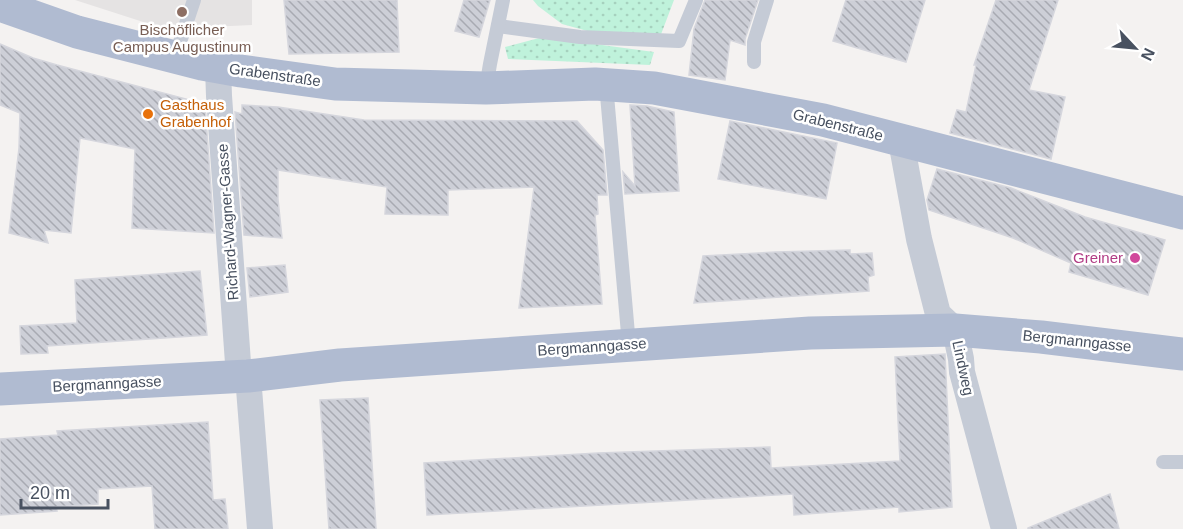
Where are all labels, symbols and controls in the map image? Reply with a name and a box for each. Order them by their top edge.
marker: Bischöflicher Campus Augustinum [175,5,189,19]
north arrow [1105,18,1165,78]
place label: Bischöflicher Campus Augustinum [113,21,251,55]
text: N [1138,45,1158,63]
street label: Grabenstraße [228,60,322,89]
place label: Gasthaus Grabenhof [160,96,232,130]
street label: Grabenstraße [791,105,885,144]
marker: Gasthaus Grabenhof [141,107,155,121]
street label: Richard-Wagner-Gasse [214,143,241,301]
place label: Greiner [1073,249,1123,266]
marker: Greiner [1128,251,1142,265]
street label: Bergmanngasse [1022,326,1132,355]
street label: Bergmanngasse [537,334,647,359]
street label: Lindweg [949,339,978,397]
street label: Bergmanngasse [52,372,162,395]
scale bar [21,472,108,510]
text: 20 m [30,483,70,503]

